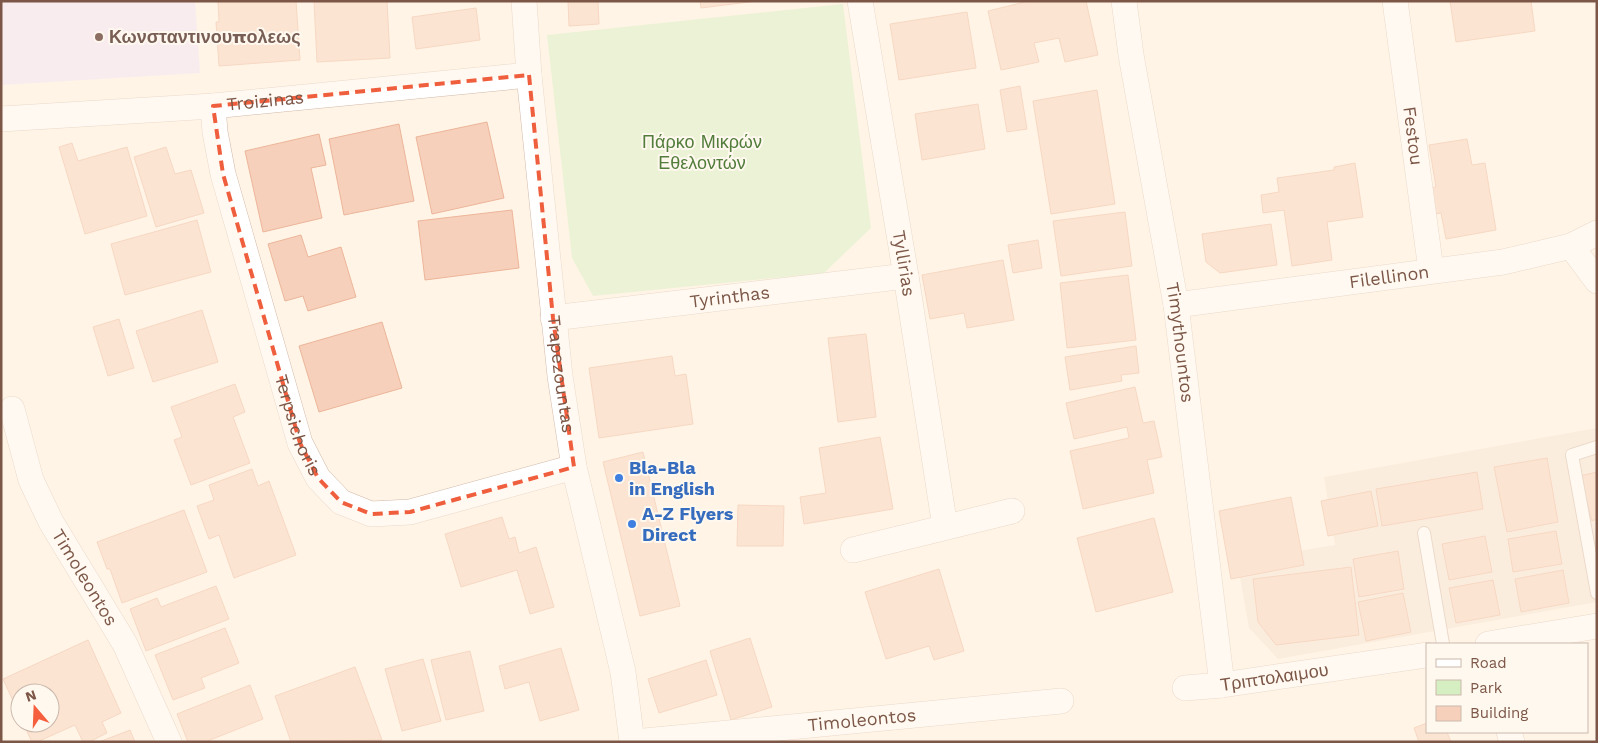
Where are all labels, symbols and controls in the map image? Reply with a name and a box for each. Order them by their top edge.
place label: Κωνσταντινουπολεως [109,26,301,47]
marker: Κωνσταντινουπολεως [93,31,105,43]
street label: Troizinas [226,86,305,115]
street label: Festou [1399,105,1428,167]
park label: Πάρκο Μικρών Εθελοντών [642,131,762,173]
street label: Tyllirias [889,229,920,298]
street label: Filellinon [1348,261,1430,292]
street label: Timythountos [1162,280,1199,404]
street label: Tyrinthas [689,281,771,312]
street label: Trapezountas [544,314,580,434]
street label: Terpsichoris [271,372,326,479]
place label: Bla-Bla in English [629,457,715,499]
marker: Bla-Bla in English [613,472,625,484]
place label: A-Z Flyers Direct [642,503,734,545]
marker: A-Z Flyers Direct [626,518,638,530]
street label: Timoleontos [48,525,122,629]
legend [1426,643,1588,733]
text: Road [1470,654,1507,672]
street label: Τριπτολαιμου [1219,659,1330,695]
text: Park [1470,679,1503,697]
north arrow [10,683,60,733]
text: N [23,686,38,705]
street label: Timoleontos [807,704,917,735]
text: Building [1470,704,1528,722]

